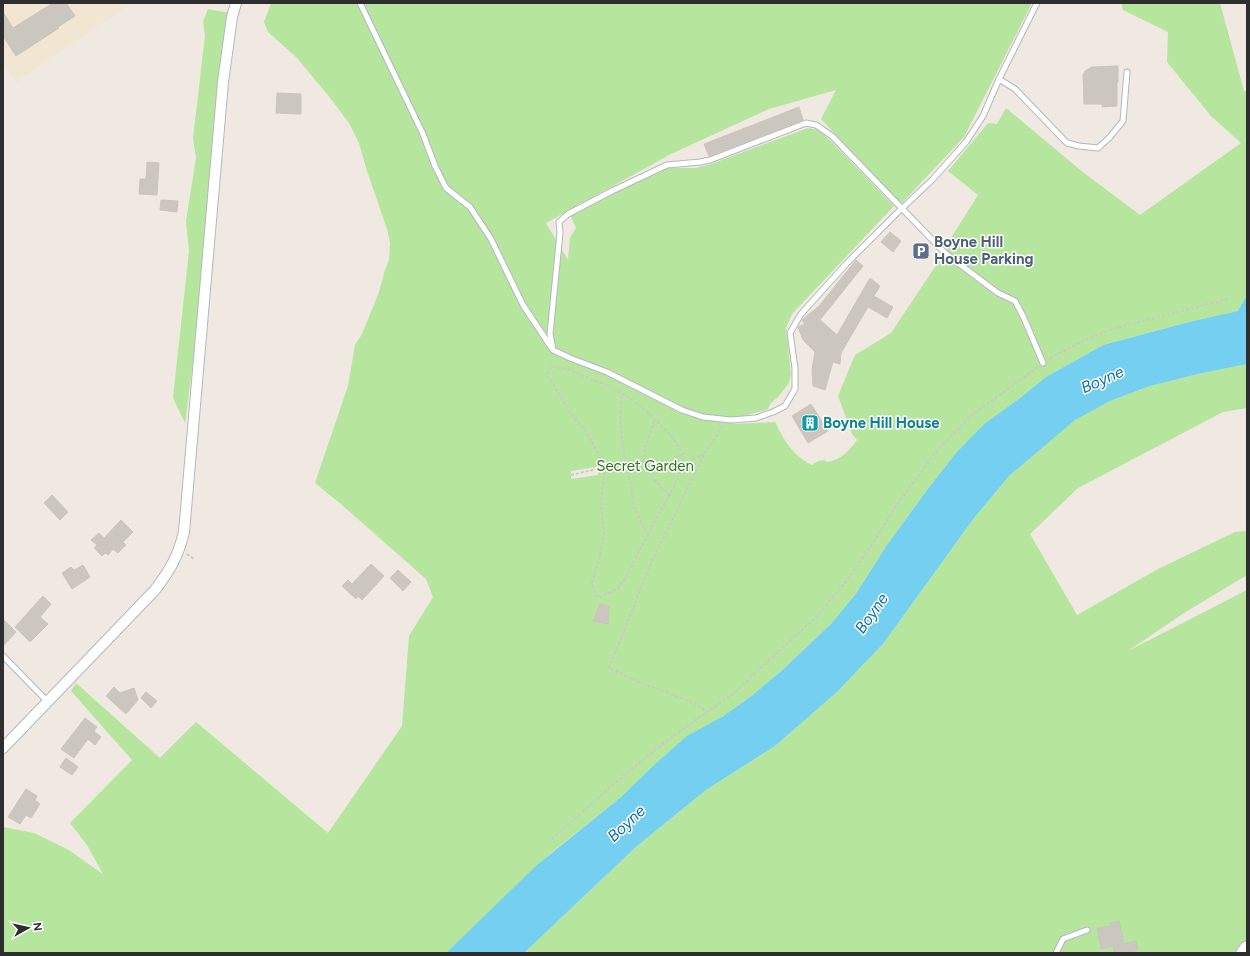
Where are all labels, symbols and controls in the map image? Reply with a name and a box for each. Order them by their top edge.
place label: Boyne Hill House Parking [934,233,1033,268]
parking icon: Boyne Hill House Parking [911,241,931,261]
water label: Boyne [1078,362,1127,397]
building icon: Boyne Hill House [800,413,820,433]
place label: Boyne Hill House [823,414,940,432]
park label: Secret Garden [596,457,694,475]
water label: Boyne [851,589,892,637]
water label: Boyne [603,801,649,846]
north arrow [8,908,48,948]
text: N [30,922,44,932]

